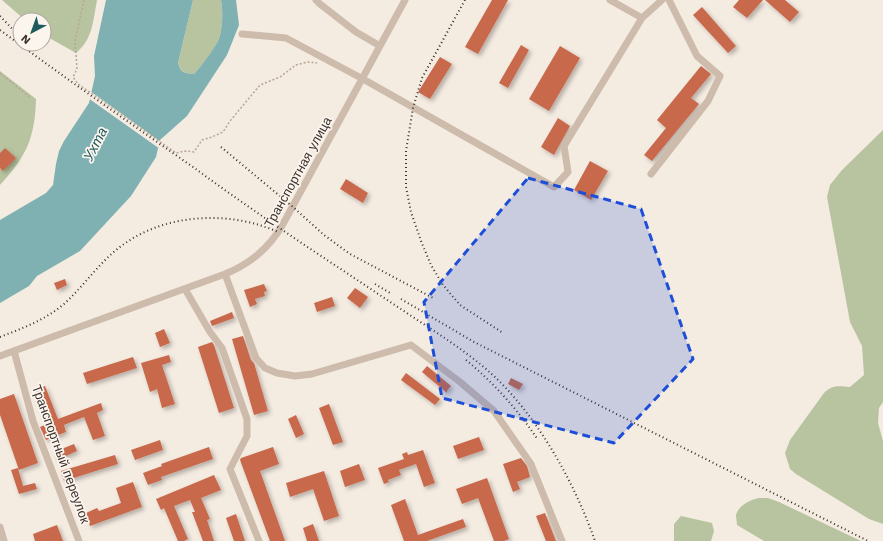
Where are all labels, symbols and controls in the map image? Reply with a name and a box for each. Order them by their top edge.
north arrow [12,12,52,52]
text: N [18,32,33,47]
street label: Транспортная улица [261,113,335,230]
water label: Ухта [79,125,110,164]
street label: Транспортный переулок [29,383,93,526]

